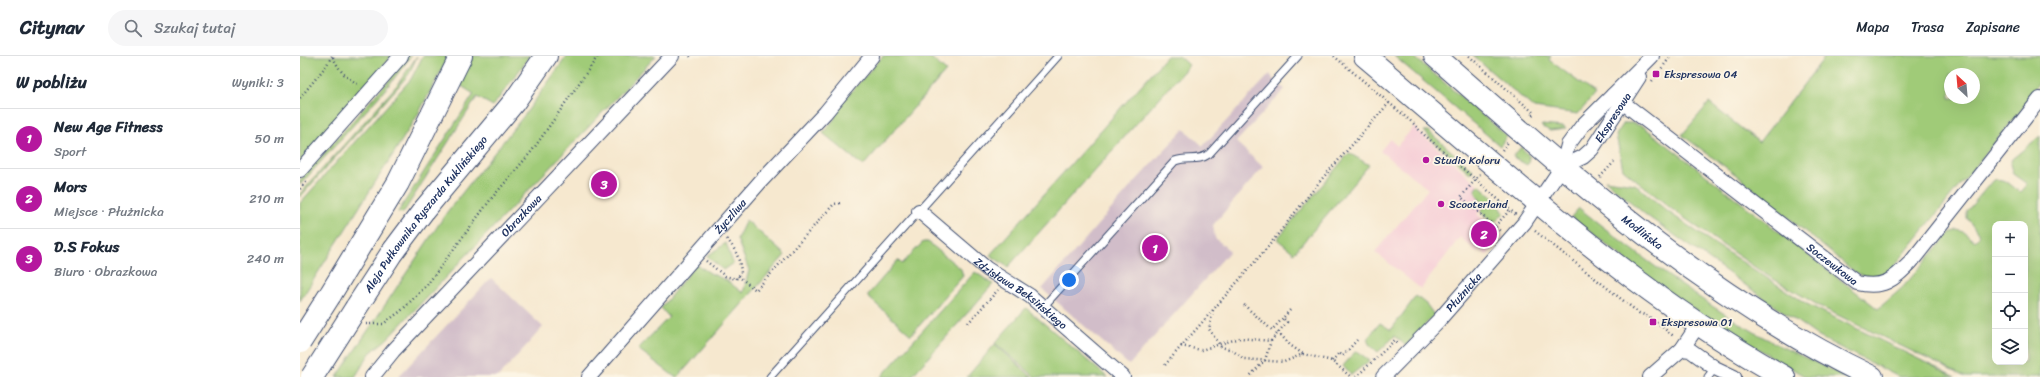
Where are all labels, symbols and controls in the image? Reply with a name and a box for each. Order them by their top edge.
search box [108,10,388,46]
text: Citynav [20,11,84,44]
text: Szukaj tutaj [154,15,235,41]
text: Mapa [1856,15,1889,40]
text: Trasa [1911,15,1944,40]
text: Zapisane [1966,15,2020,40]
icon: search [122,17,144,39]
place label: Ekspresowa 04 [1664,65,1738,84]
text: W pobliżu [16,67,87,97]
north arrow [1944,68,1980,104]
marker: Ekspresowa 04 [1651,69,1661,79]
text: Wyniki: 3 [232,71,284,94]
street label: Ekspresowa [1590,88,1637,147]
text: New Age Fitness [54,114,163,140]
text: 1 [26,127,32,150]
text: 50 m [254,127,284,150]
street label: Aleja Pułkownika Ryszarda Kuklińskiego [359,131,493,298]
text: Sport [54,140,86,163]
place label: Studio Koloru [1434,151,1500,170]
marker: Studio Koloru [1421,155,1431,165]
pin: 3 [591,169,617,199]
text: Mors [54,174,87,200]
text: 2 [25,187,33,210]
text: 210 m [249,187,284,210]
street label: Obrazkowa [496,190,547,242]
street label: Życzliwa [710,194,752,238]
place label: Scooterland [1449,195,1509,214]
marker: Scooterland [1436,199,1446,209]
text: Miejsce · Płużnicka [54,200,164,223]
street label: Modlińska [1617,210,1667,255]
pin: 2 [1471,219,1497,249]
map controls [1992,221,2028,365]
button: + [1992,221,2028,257]
pin: 1 [1142,233,1168,263]
text: D.S Fokus [54,234,120,260]
street label: Soczewkowa [1802,238,1862,291]
text: 3 [25,247,33,270]
text: 240 m [247,247,284,270]
street label: Zdzisława Beksińskiego [969,253,1072,335]
button: − [1992,257,2028,293]
text: Biuro · Obrazkowa [54,260,157,283]
street label: Płużnicka [1441,268,1487,316]
your location [1059,270,1079,290]
button: locate [1992,293,2028,329]
place label: Ekspresowa 01 [1661,313,1733,332]
marker: Ekspresowa 01 [1648,317,1658,327]
button: layers [1992,329,2028,365]

